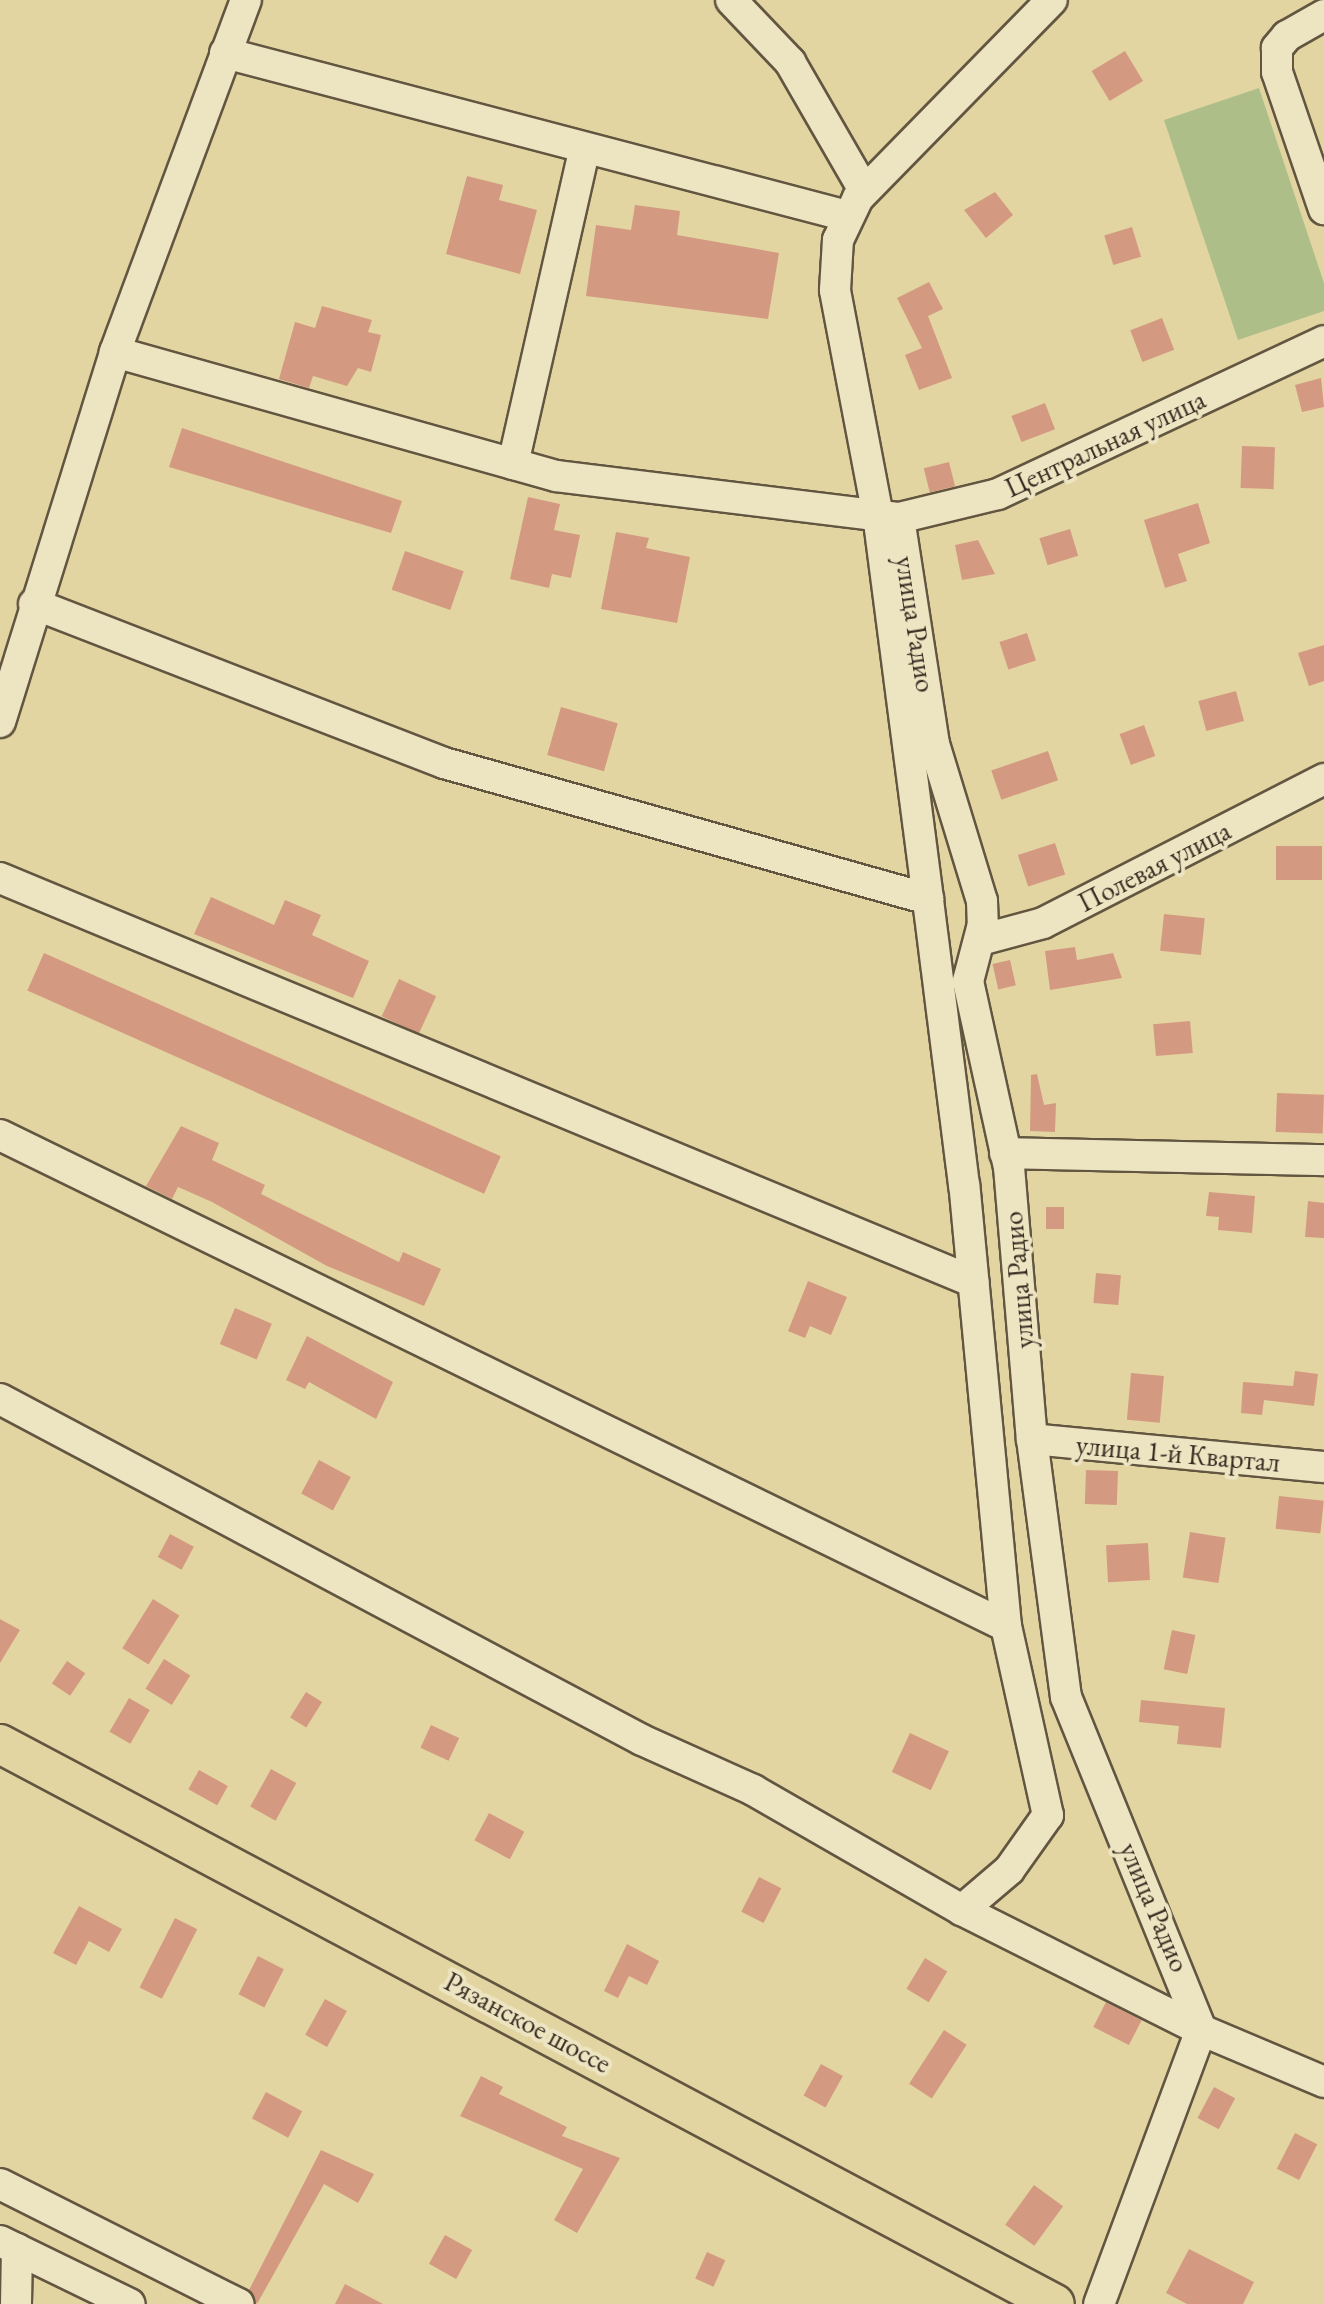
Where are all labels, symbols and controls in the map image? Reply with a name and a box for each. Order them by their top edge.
street label: Центральная улица [999,382,1211,504]
street label: улица Радио [889,553,943,695]
street label: Полевая улица [1072,813,1236,919]
street label: улица Радио [995,1210,1041,1350]
street label: улица 1-й Квартал [1075,1427,1281,1479]
street label: улица Радио [1113,1837,1197,1977]
street label: Рязанское шоссе [439,1964,617,2080]

